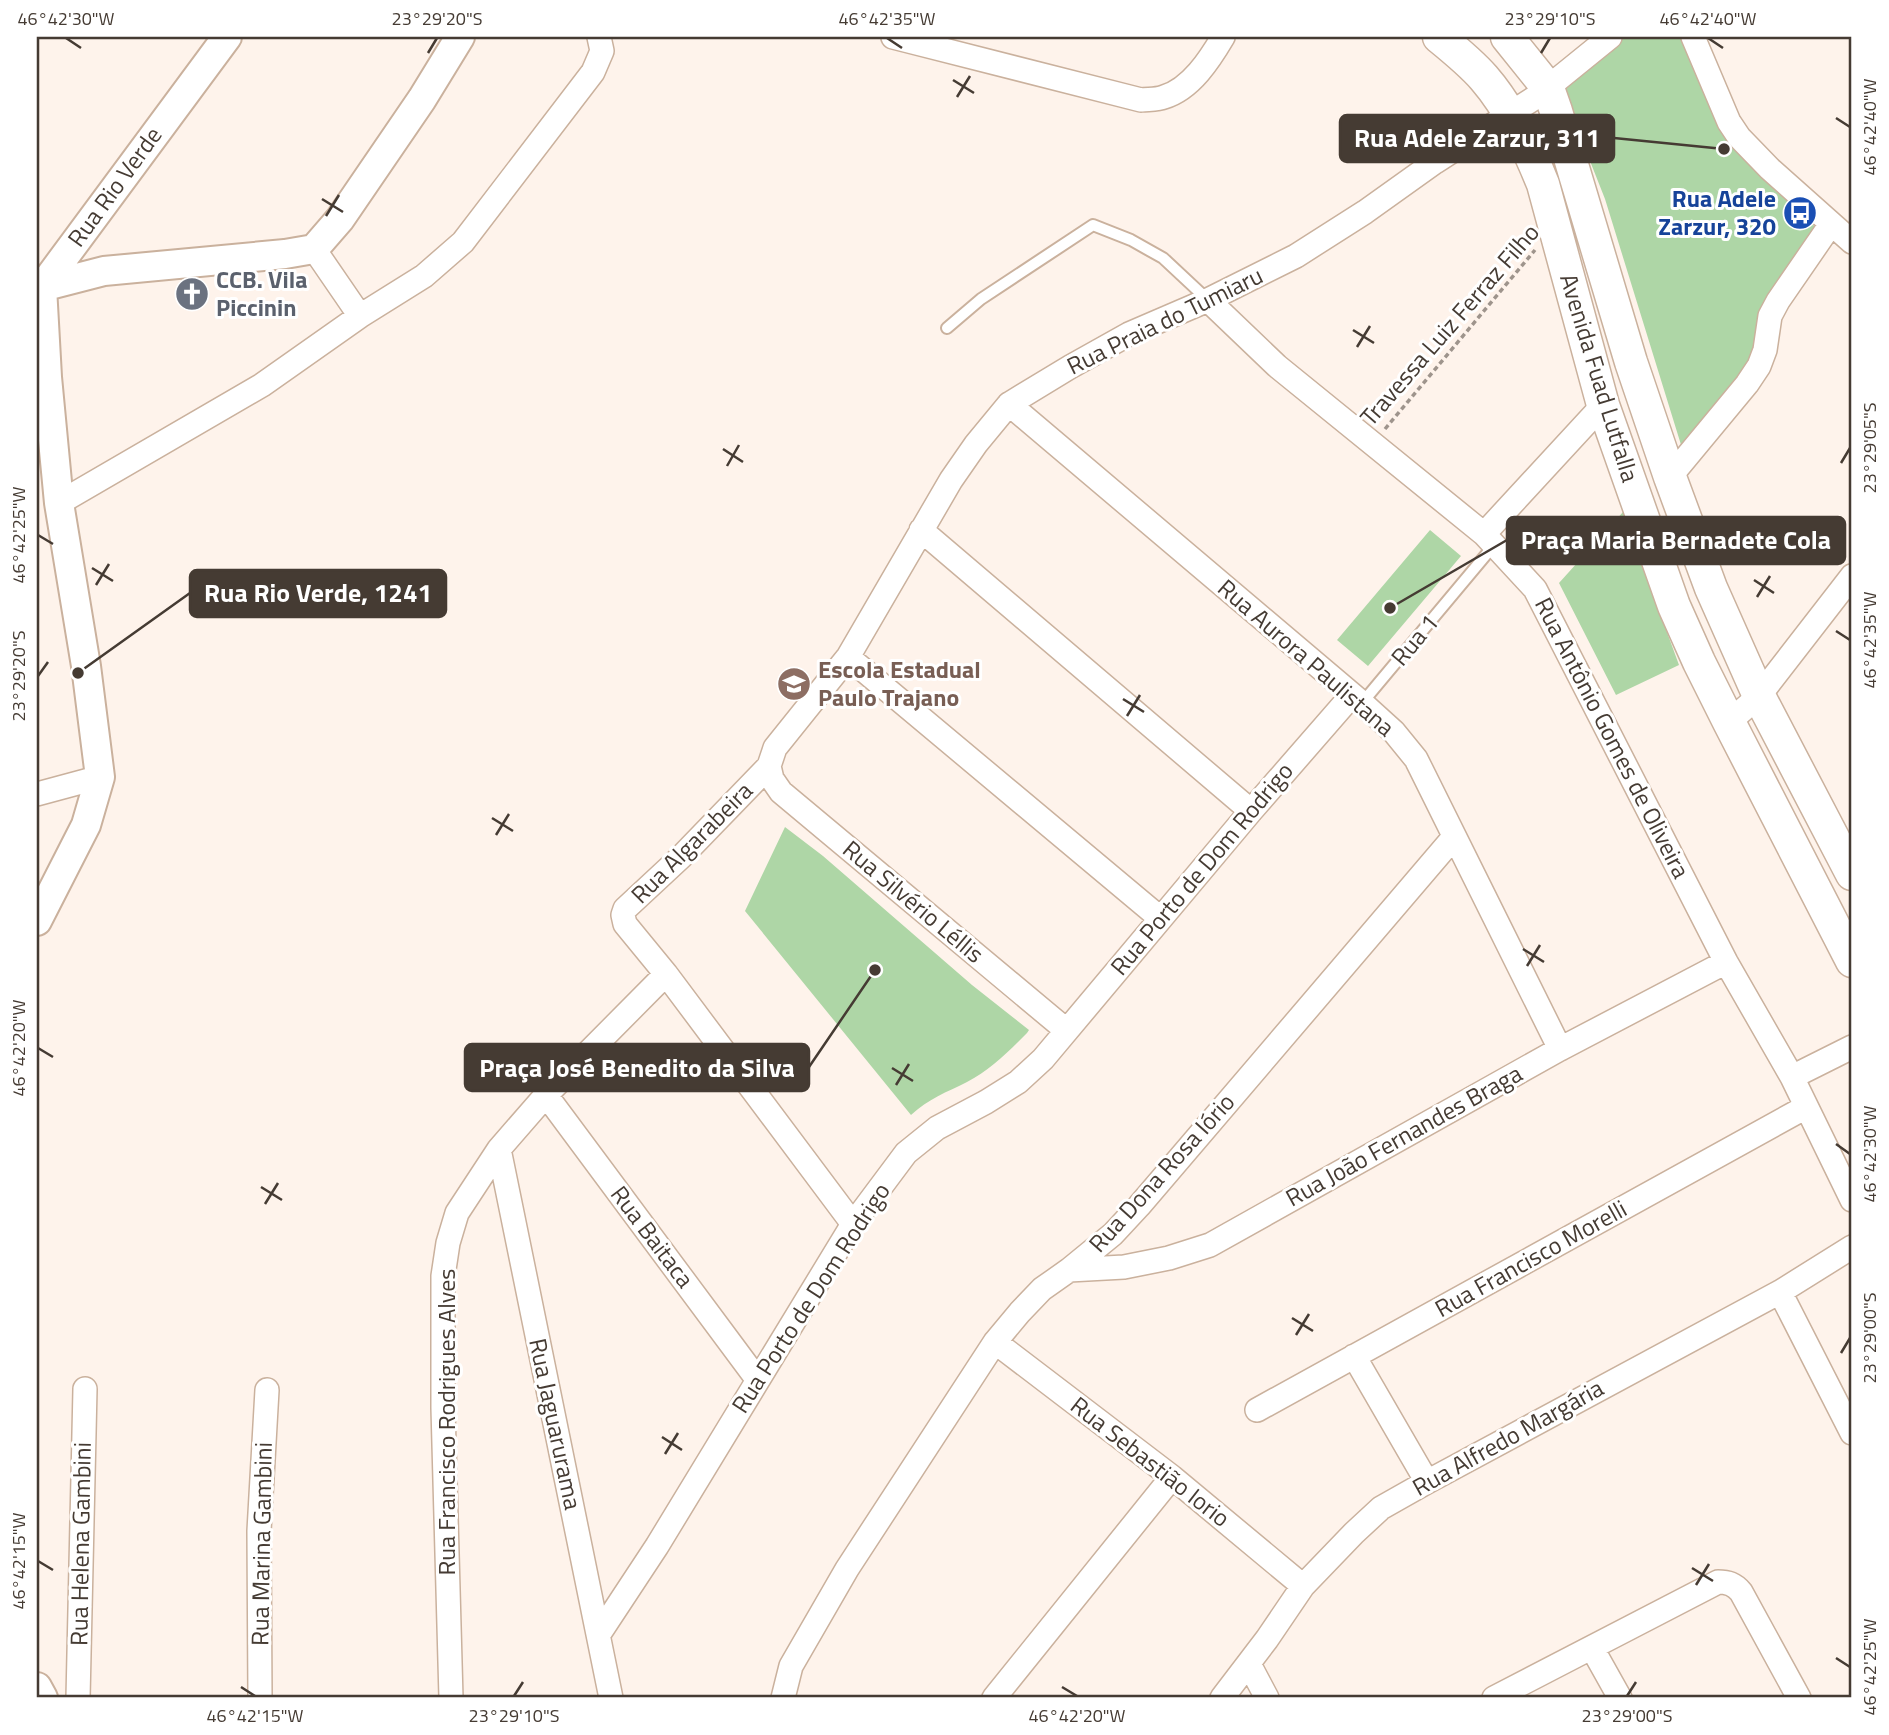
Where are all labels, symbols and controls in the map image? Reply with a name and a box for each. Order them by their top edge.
text: 46°42'30"W [18,5,115,32]
text: 23°29'20"S [392,5,482,32]
text: 46°42'35"W [839,5,936,32]
text: 23°29'10"S [1505,5,1595,32]
text: 46°42'40"W [1660,5,1757,32]
text: 46°42'40"W [1856,78,1883,175]
callout: Rua Adele Zarzur, 311 [1340,115,1614,162]
text: Rua Adele Zarzur, 311 [1354,118,1600,157]
street label: Rua Rio Verde [58,119,170,254]
place label: Rua Adele Zarzur, 320 [1658,180,1776,244]
bus stop icon: Rua Adele Zarzur, 320 [1781,194,1819,232]
street label: Travessa Luiz Ferraz Filho [1351,215,1547,433]
street label: Rua Praia do Tumiaru [1060,257,1269,383]
place label: CCB. Vila Piccinin [216,261,308,325]
street label: Avenida Fuad Lutfalla [1551,269,1649,486]
church icon: CCB. Vila Piccinin [173,275,211,313]
text: 23°29'05"S [1856,403,1883,493]
text: 46°42'25"W [5,486,32,583]
callout: Praça Maria Bernadete Cola [1507,517,1845,564]
text: Praça Maria Bernadete Cola [1521,520,1831,559]
callout: Rua Rio Verde, 1241 [190,570,446,617]
street label: Rua Aurora Paulistana [1210,570,1403,744]
text: Rua Rio Verde, 1241 [204,573,432,612]
street label: Rua Antônio Gomes de Oliveira [1526,591,1700,884]
text: 46°42'35"W [1856,591,1883,688]
street label: Rua 1 [1382,605,1447,673]
text: 23°29'20"S [5,631,32,721]
place label: Escola Estadual Paulo Trajano [818,651,981,715]
school or university icon: Escola Estadual Paulo Trajano [775,665,813,703]
street label: Rua Porto de Dom Rodrigo [1101,754,1301,983]
street label: Rua Algarabeira [622,773,760,911]
street label: Rua Silvério Léllis [835,831,992,971]
text: 46°42'20"W [5,999,32,1096]
callout: Praça José Benedito da Silva [465,1044,809,1091]
text: Praça José Benedito da Silva [479,1048,795,1087]
street label: Rua João Fernandes Braga [1279,1055,1528,1215]
street label: Rua Dona Rosa Iório [1080,1085,1243,1260]
text: 46°42'30"W [1856,1105,1883,1202]
street label: Rua Porto de Dom Rodrigo [722,1175,898,1420]
street label: Rua Baitaca [602,1178,703,1295]
street label: Rua Francisco Morelli [1428,1190,1633,1326]
street label: Rua Francisco Rodrigues Alves [428,1269,464,1575]
text: 23°29'00"S [1856,1293,1883,1383]
street label: Rua Jaguarurama [520,1335,592,1513]
street label: Rua Alfredo Margária [1405,1370,1610,1505]
street label: Rua Sebastião Iorio [1063,1387,1238,1535]
street label: Rua Helena Gambini [60,1442,100,1646]
street label: Rua Marina Gambini [241,1442,281,1646]
text: 46°42'15"W [5,1512,32,1609]
text: 46°42'25"W [1856,1618,1883,1715]
text: 46°42'15"W [207,1702,304,1729]
text: 23°29'10"S [469,1702,559,1729]
text: 46°42'20"W [1029,1702,1126,1729]
text: 23°29'00"S [1582,1702,1672,1729]

